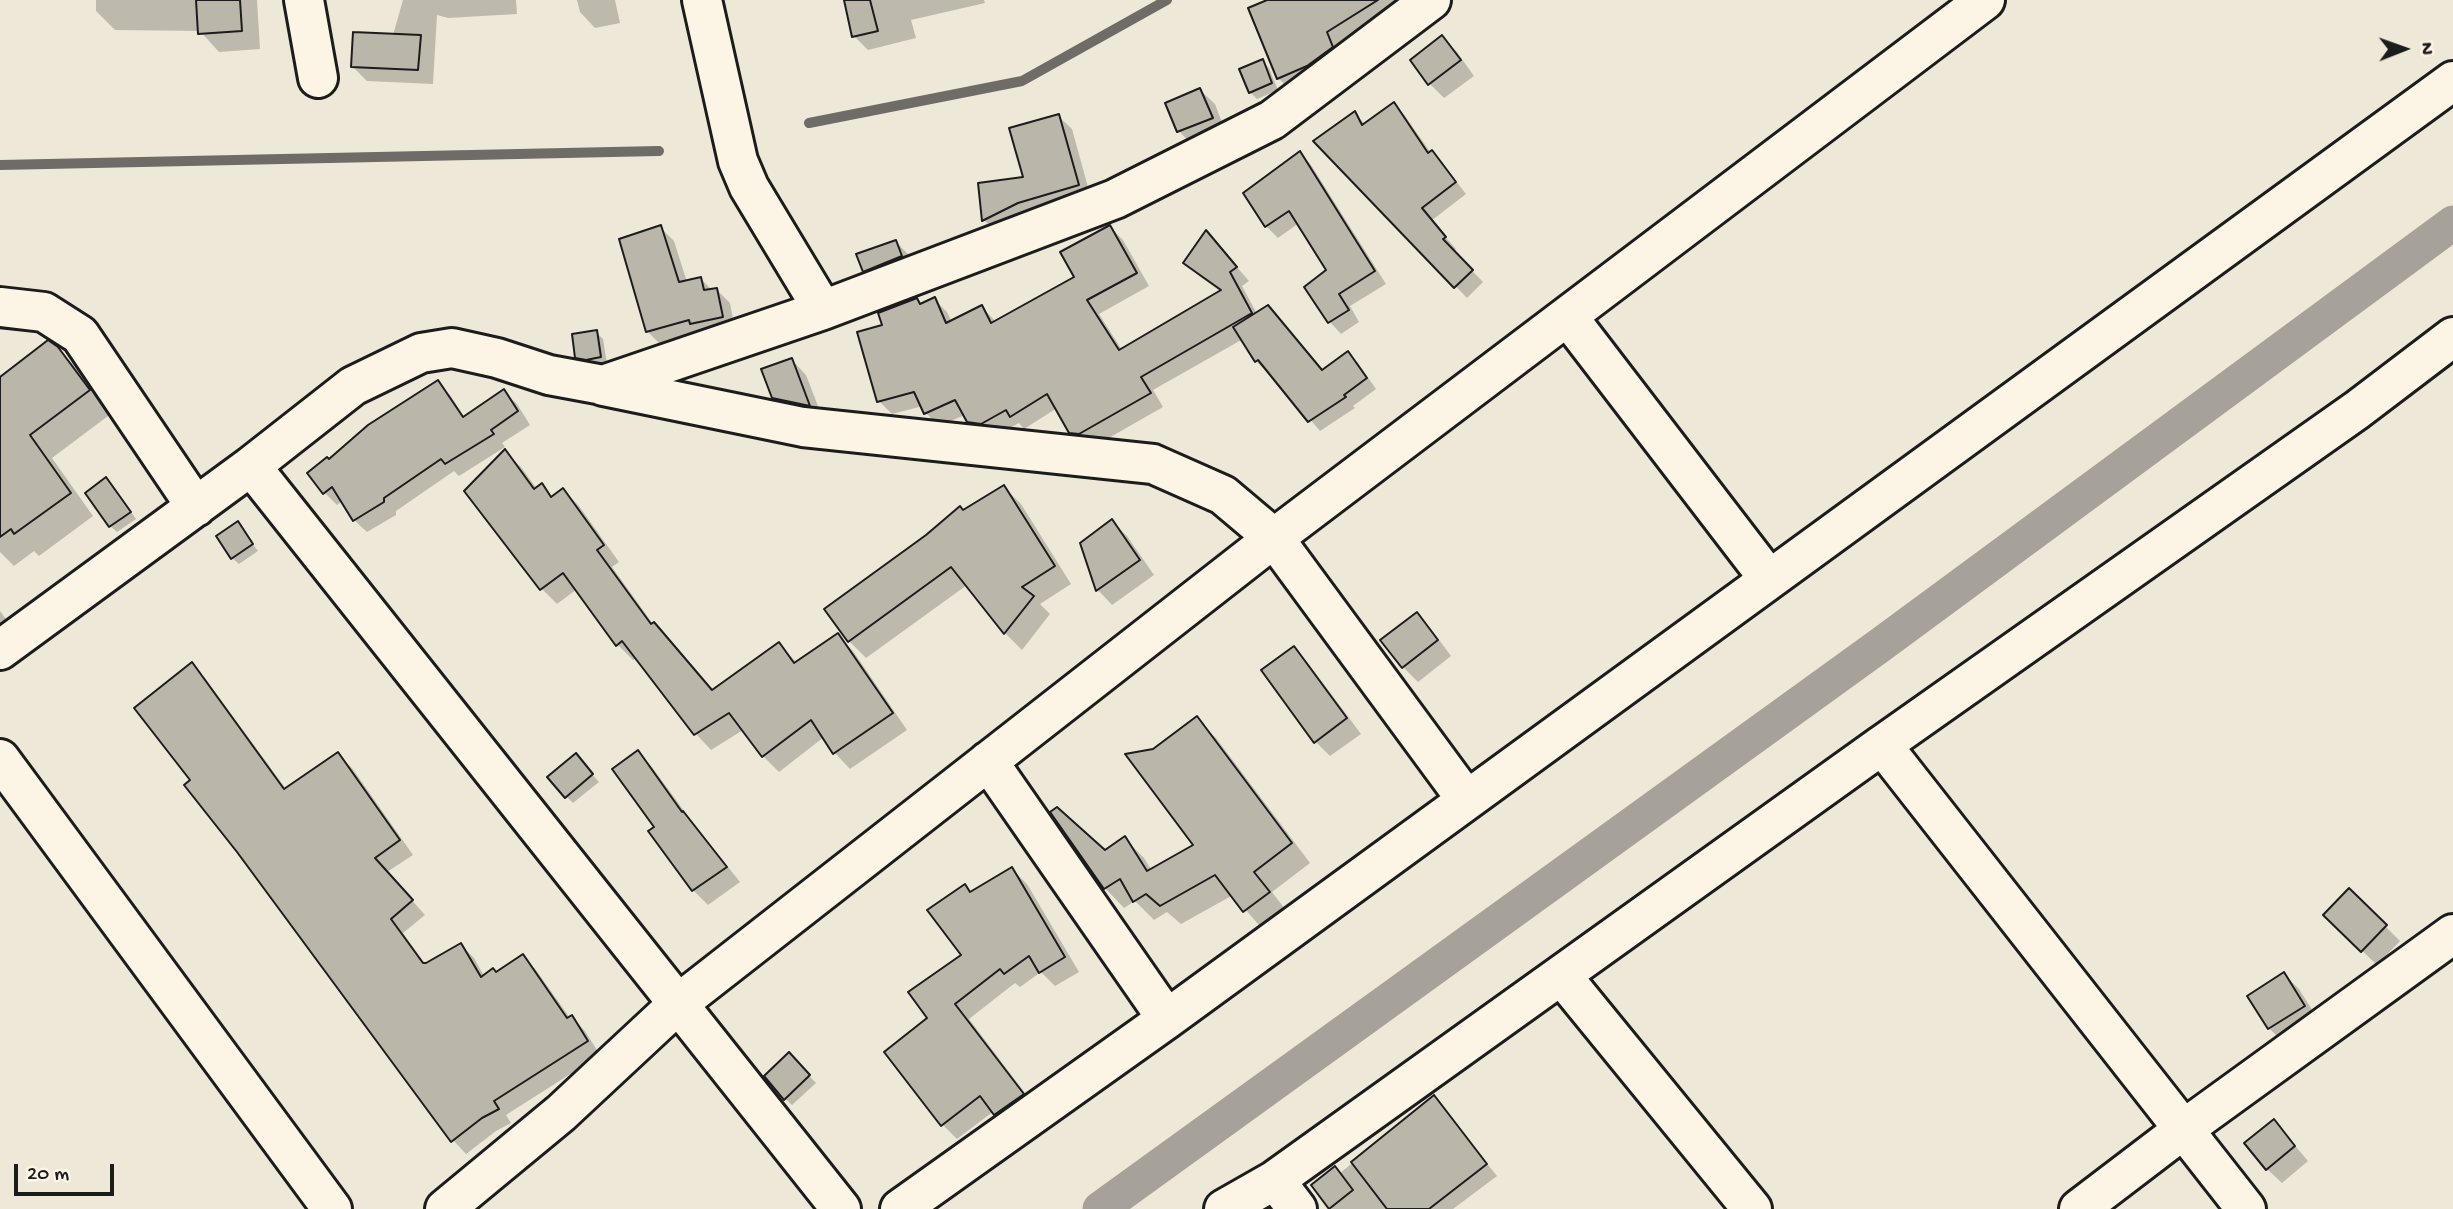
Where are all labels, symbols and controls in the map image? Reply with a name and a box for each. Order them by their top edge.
north arrow [2369,14,2439,84]
text: N [2414,42,2437,55]
scale bar [18,1150,117,1194]
text: 20 m [27,1163,69,1188]

